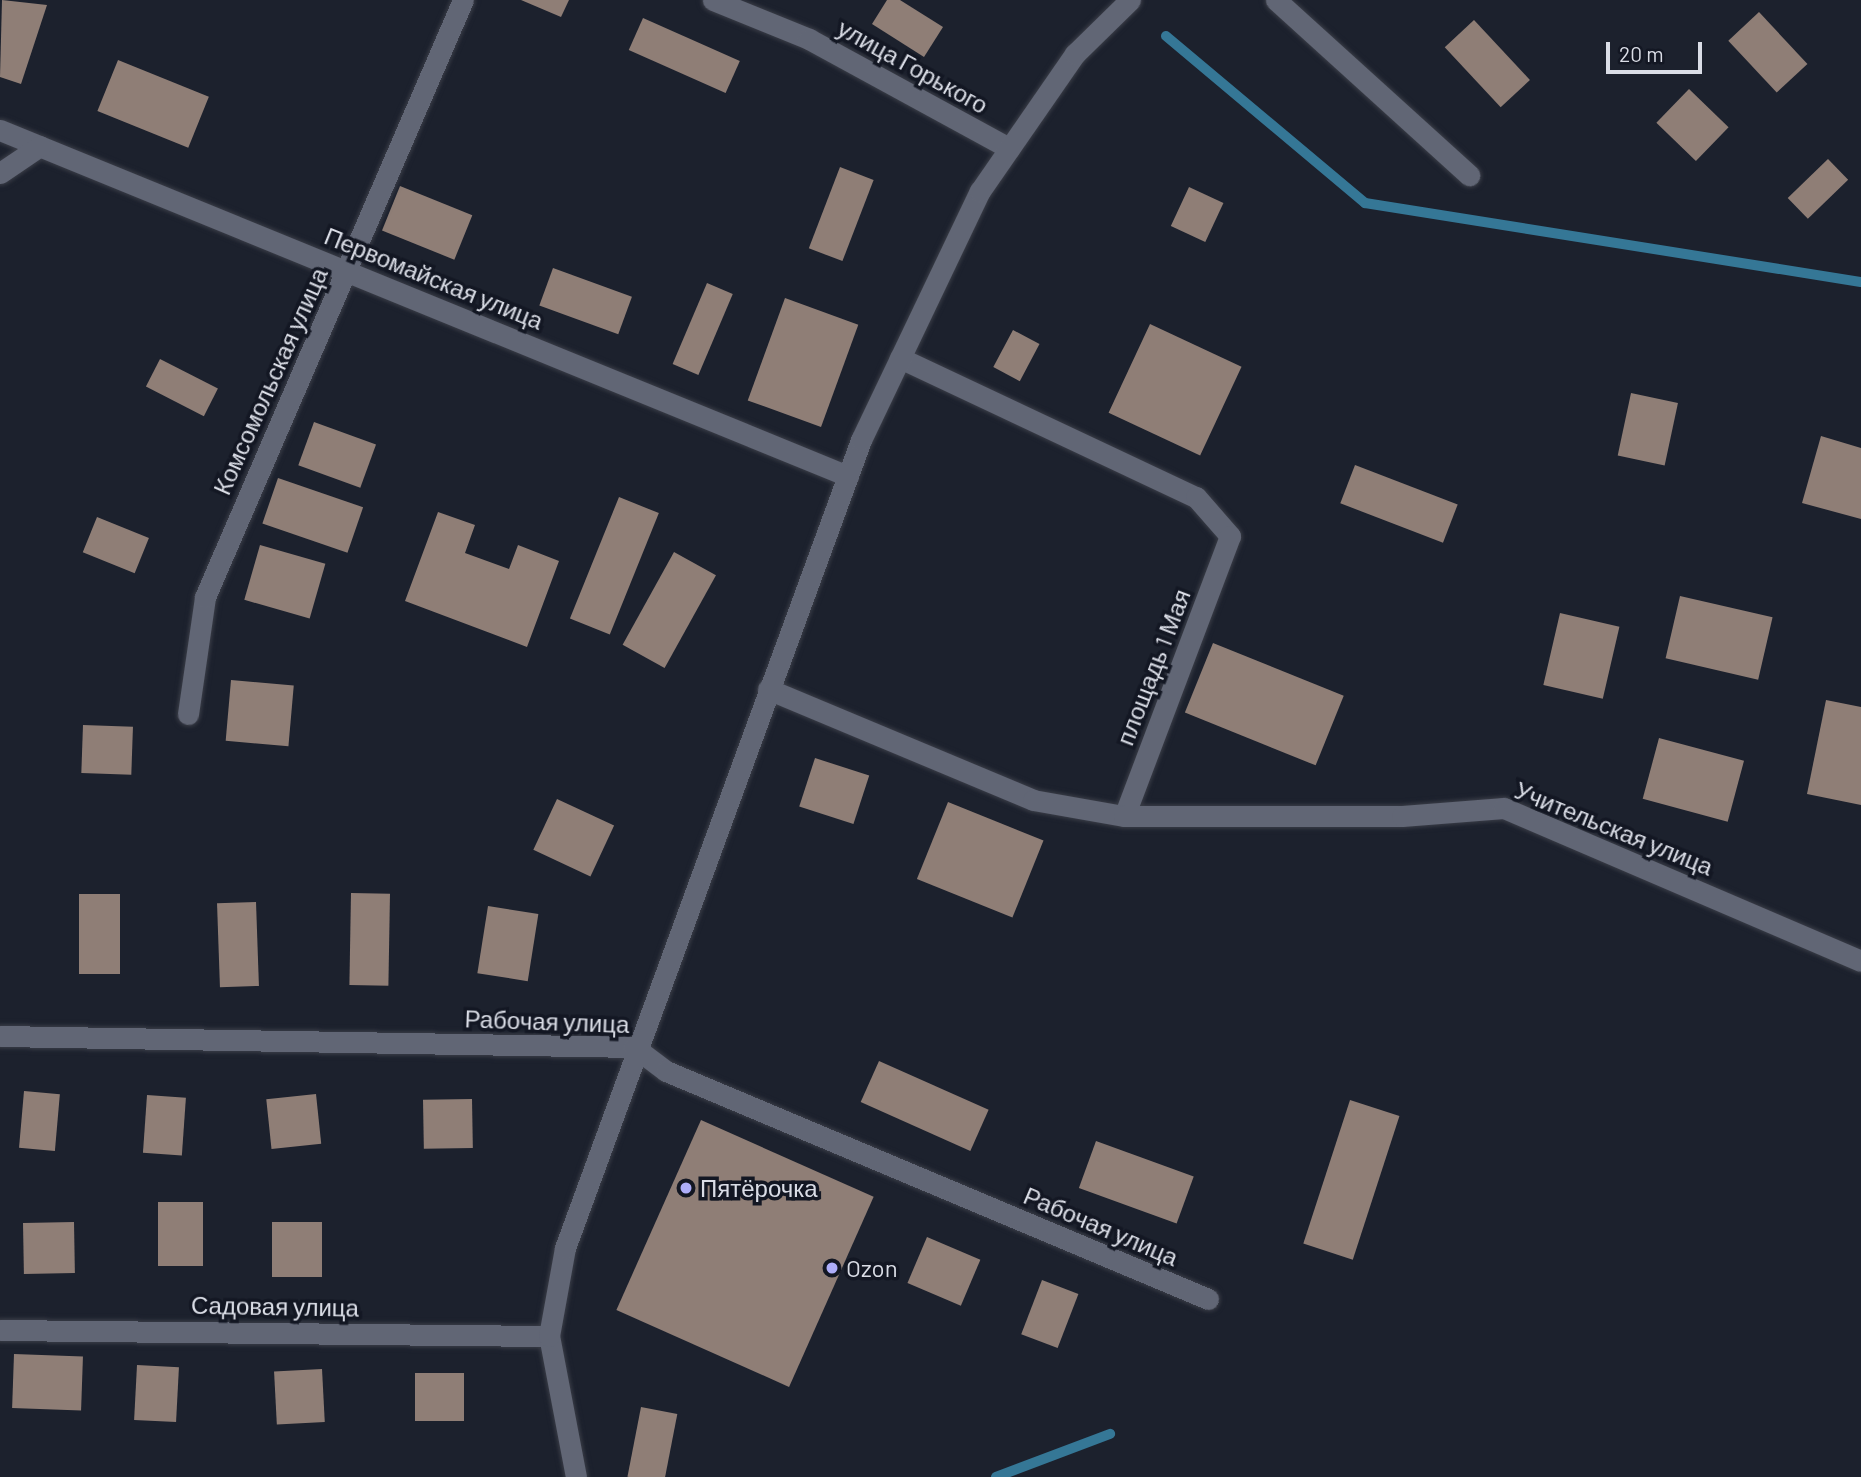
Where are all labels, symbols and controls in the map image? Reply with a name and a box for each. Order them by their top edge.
street label: улица Горького [833,13,993,119]
scale bar [1609,28,1705,72]
text: 20 m [1619,41,1664,66]
street label: Первомайская улица [321,221,547,335]
street label: Комсомольская улица [207,263,333,499]
street label: площадь 1 Мая [1110,585,1196,749]
street label: Учительская улица [1511,775,1717,881]
street label: Рабочая улица [464,1004,630,1038]
place label: Пятёрочка [700,1174,818,1202]
marker: Пятёрочка [678,1180,694,1196]
street label: Рабочая улица [1020,1181,1182,1271]
place label: Ozon [846,1254,898,1282]
marker: Ozon [824,1260,840,1276]
street label: Садовая улица [191,1290,359,1322]

